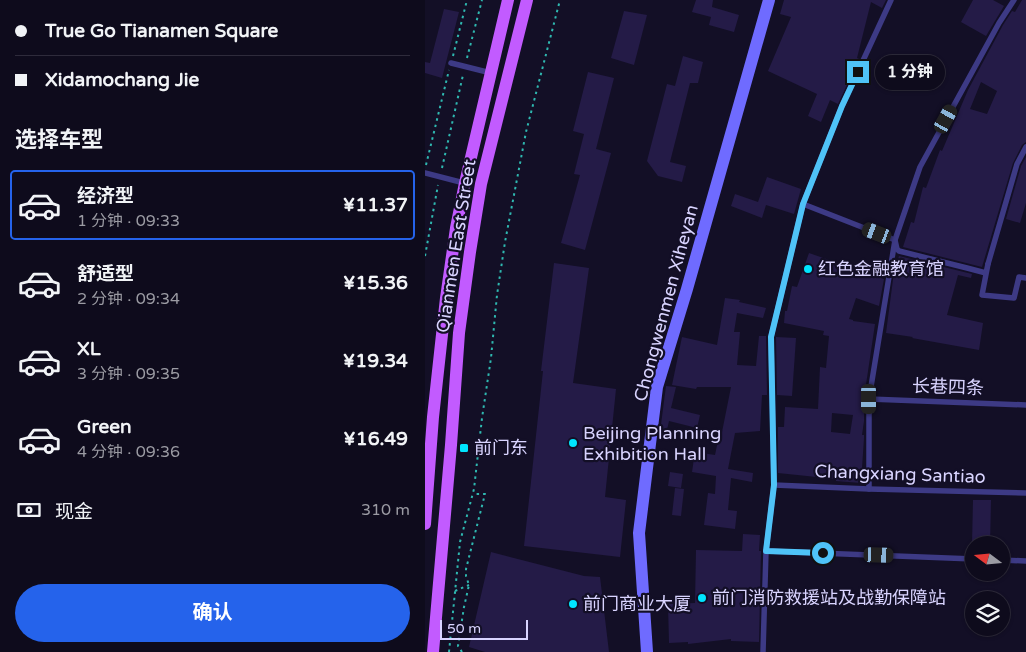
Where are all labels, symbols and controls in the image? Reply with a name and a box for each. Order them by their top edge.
text: True Go Tianamen Square [45,20,278,42]
callout: 1 分钟 [875,54,945,90]
route end [847,61,869,83]
text: 1 分钟 [887,62,933,82]
text: Xidamochang Jie [45,69,199,91]
car [932,102,959,136]
text: 选择车型 [15,127,103,153]
street label: Qianmen East Street [431,158,481,334]
icon: car [17,183,62,228]
text: 经济型 [77,185,134,207]
text: ¥11.37 [343,194,408,216]
street label: Chongwenmen Xiheyan [629,202,703,404]
text: 1 分钟 · 09:33 [77,211,180,231]
car [860,221,893,245]
place label: 红色金融教育馆 [818,258,944,280]
icon: car [17,261,62,306]
text: 舒适型 [77,263,134,285]
marker: 红色金融教育馆 [802,263,814,275]
text: ¥15.36 [343,272,408,294]
text: 2 分钟 · 09:34 [77,289,180,309]
text: XL [77,338,101,360]
icon: car [17,339,62,384]
text: ¥19.34 [343,350,408,372]
text: 3 分钟 · 09:35 [77,364,180,384]
street label: 长巷四条 [912,375,984,399]
car [861,384,876,414]
text: Green [77,416,131,438]
icon: car [17,417,62,462]
place label: Beijing Planning Exhibition Hall [583,422,721,465]
text: ¥16.49 [343,428,408,450]
place label: 前门东 [474,437,528,459]
marker: Beijing Planning Exhibition Hall [567,437,579,449]
text: 4 分钟 · 09:36 [77,442,180,462]
marker: 前门东 [458,442,470,454]
street label: Changxiang Santiao [814,460,986,488]
icon: cash [15,496,43,524]
text: 310 m [361,500,410,520]
text: 现金 [55,501,93,523]
north arrow [965,536,1010,581]
map controls [965,536,1010,636]
route start [812,542,834,564]
car [863,547,894,563]
button: 确认 [15,584,410,642]
place label: 前门消防救援站及战勤保障站 [712,587,946,609]
button: layers [965,591,1010,636]
marker: 前门消防救援站及战勤保障站 [696,592,708,604]
place label: 前门商业大厦 [583,593,691,615]
marker: 前门商业大厦 [567,598,579,610]
scale bar [440,617,527,640]
text: 50 m [447,620,481,637]

